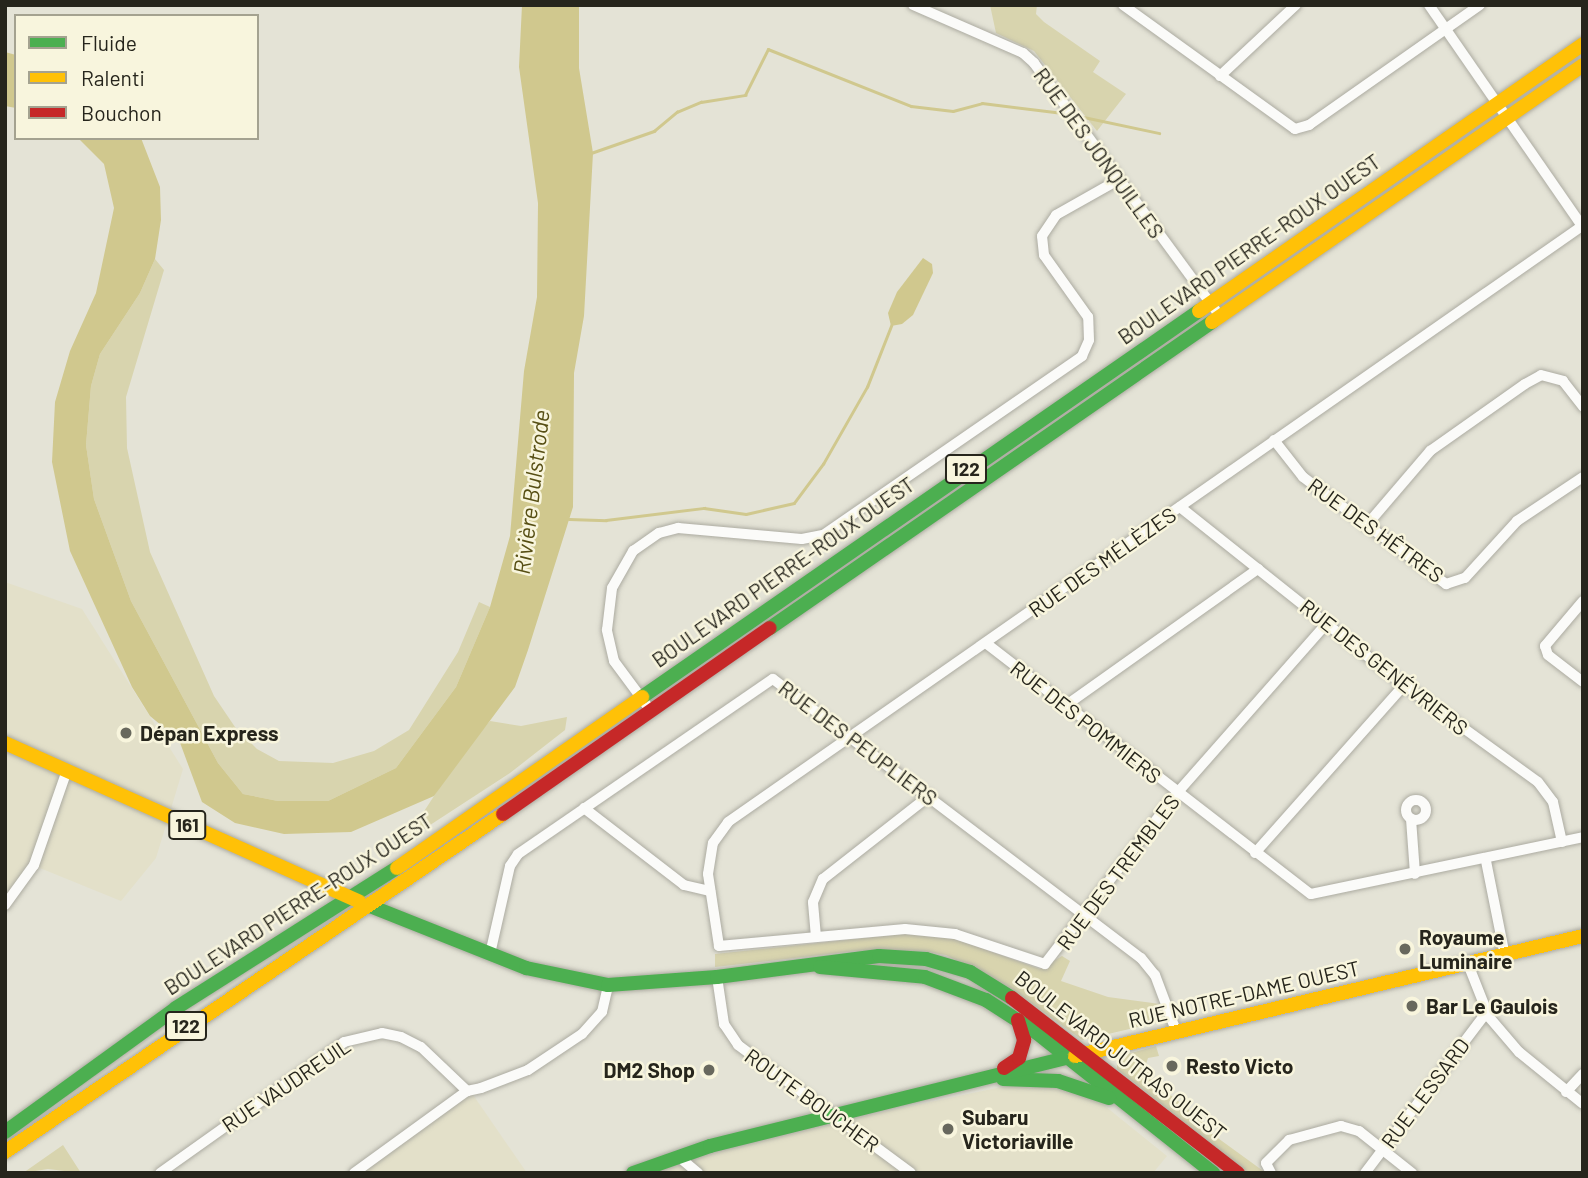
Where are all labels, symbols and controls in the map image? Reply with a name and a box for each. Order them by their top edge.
legend [14,14,259,140]
text: Fluide [81,30,137,55]
street label: RUE DES JONQUILLES [1029,63,1169,243]
text: Ralenti [81,65,145,90]
text: Bouchon [81,100,162,125]
street label: BOULEVARD PIERRE-ROUX OUEST [1113,149,1385,349]
water label: Rivière Bulstrode [507,408,555,576]
road number: 122 [943,454,989,484]
street label: BOULEVARD PIERRE-ROUX OUEST [647,472,919,672]
street label: RUE DES HÊTRES [1303,472,1449,588]
street label: RUE DES MÉLÈZES [1023,502,1181,622]
street label: RUE DES GENÉVRIERS [1295,594,1473,740]
street label: RUE DES POMMIERS [1006,655,1166,789]
street label: RUE DES PEUPLIERS [774,675,942,811]
place label: Dépan Express [140,720,279,746]
marker: Dépan Express [118,725,134,741]
street label: RUE DES TREMBLES [1051,789,1185,955]
street label: BOULEVARD PIERRE-ROUX OUEST [159,808,437,1000]
road number: 161 [168,810,206,840]
place label: Royaume Luminaire [1419,924,1513,974]
marker: Royaume Luminaire [1397,941,1413,957]
street label: RUE NOTRE-DAME OUEST [1126,955,1362,1033]
street label: BOULEVARD JUTRAS OUEST [1010,965,1232,1145]
place label: Bar Le Gaulois [1426,993,1558,1019]
marker: Bar Le Gaulois [1404,998,1420,1014]
road number: 122 [163,1010,209,1042]
street label: RUE VAUDREUIL [217,1033,355,1137]
street label: RUE LESSARD [1375,1033,1475,1153]
street label: ROUTE BOUCHER [740,1043,884,1157]
place label: Resto Victo [1186,1053,1294,1079]
place label: DM2 Shop [604,1057,695,1083]
marker: Resto Victo [1164,1058,1180,1074]
marker: DM2 Shop [701,1062,717,1078]
place label: Subaru Victoriaville [962,1104,1073,1154]
marker: Subaru Victoriaville [940,1121,956,1137]

